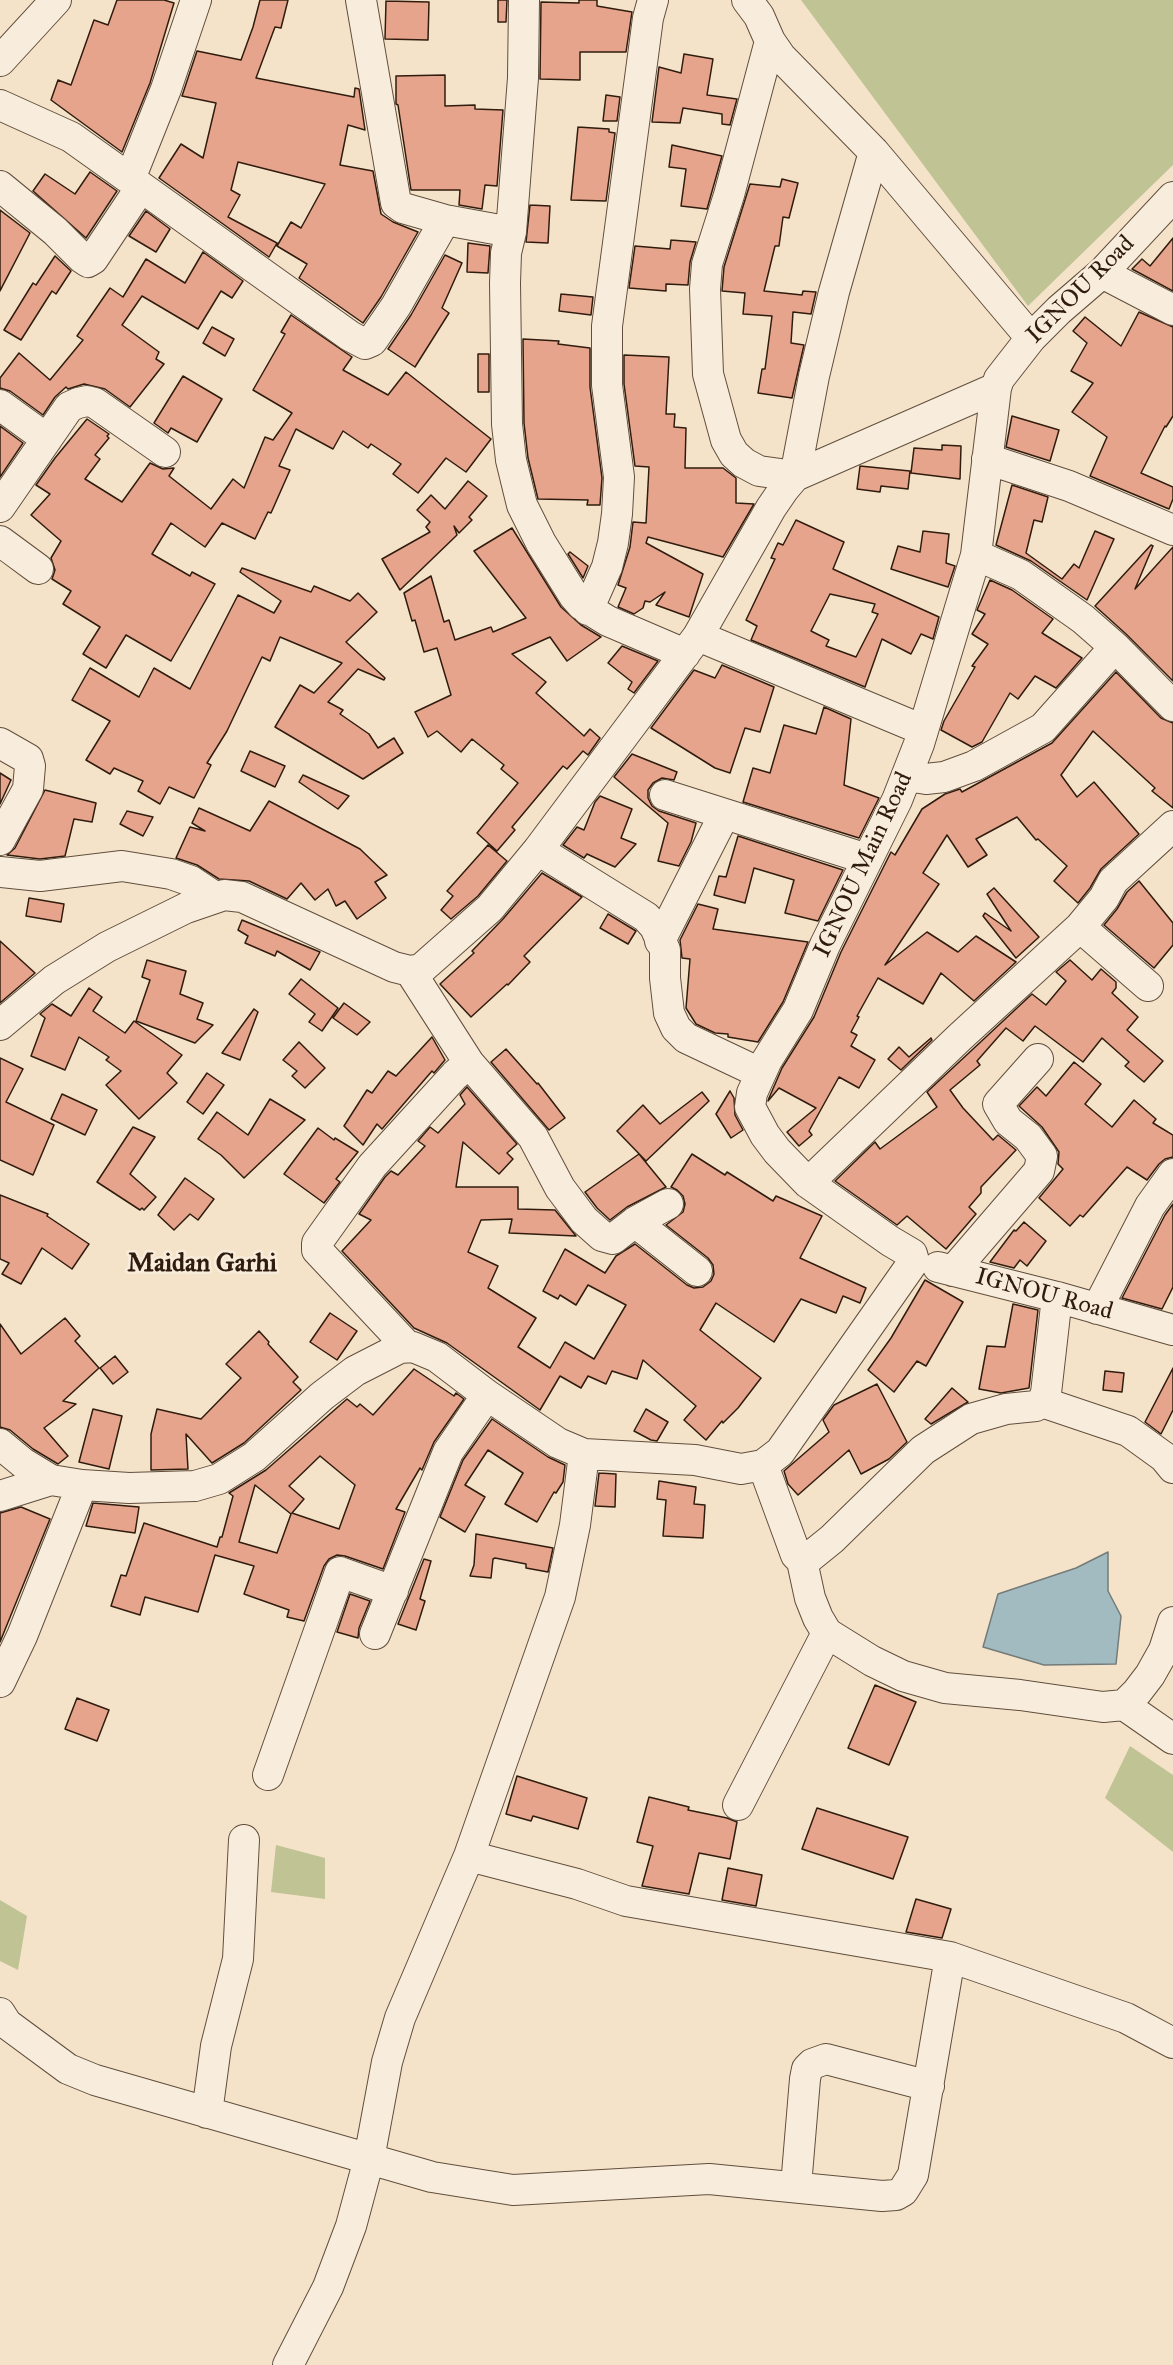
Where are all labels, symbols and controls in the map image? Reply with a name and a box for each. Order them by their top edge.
street label: IGNOU Road [1021,230,1141,350]
street label: IGNOU Main Road [809,768,919,962]
district label: Maidan Garhi [127,1249,277,1281]
street label: IGNOU Road [972,1263,1116,1327]

